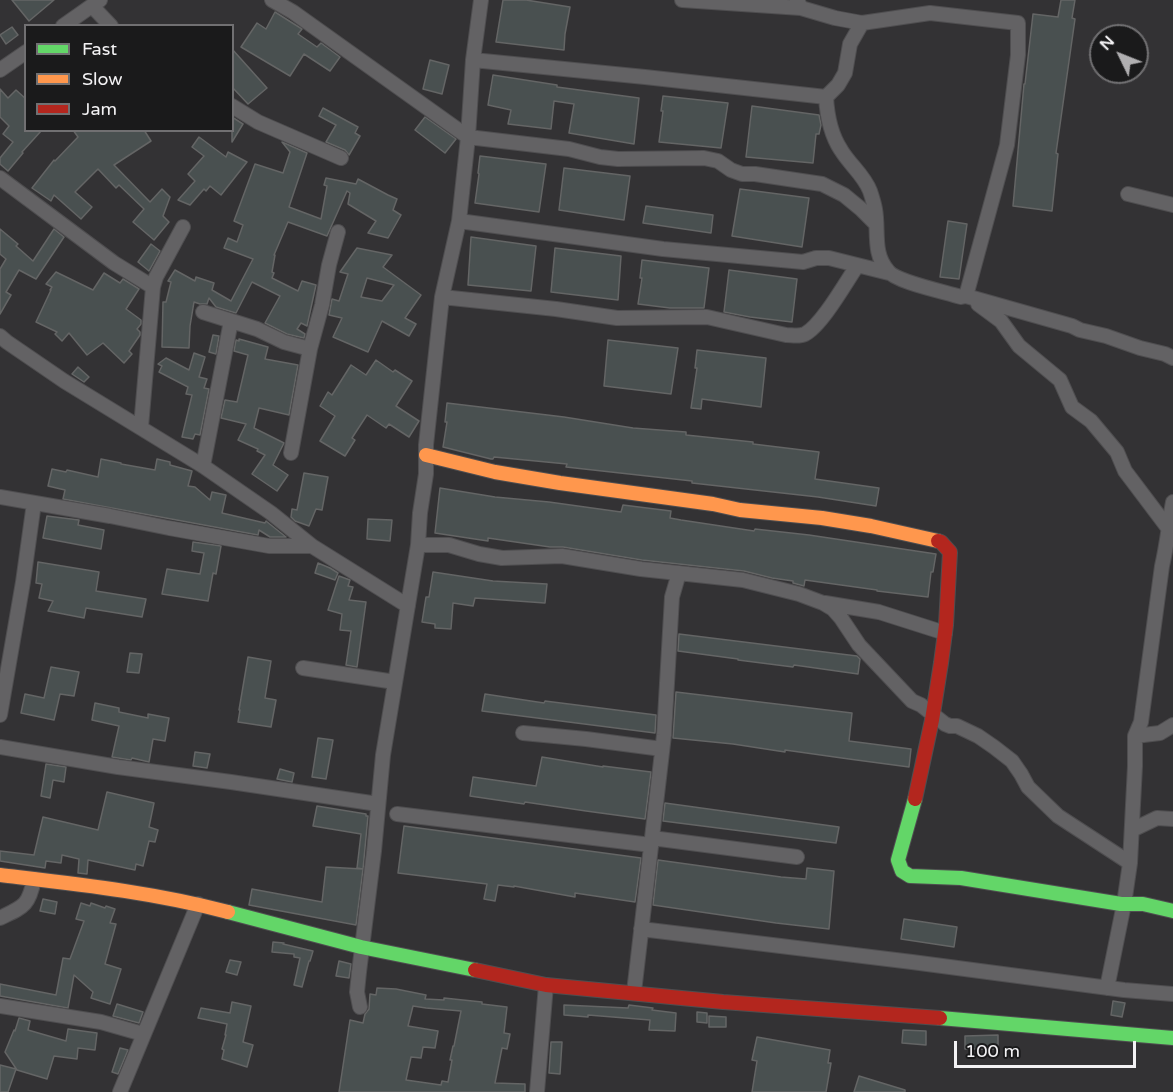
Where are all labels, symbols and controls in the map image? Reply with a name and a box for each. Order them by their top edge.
legend [24,24,234,132]
north arrow [1089,24,1149,84]
text: N [1096,32,1119,55]
text: Fast [82,38,117,60]
text: Slow [82,68,123,90]
text: Jam [82,98,117,120]
scale bar [957,1029,1138,1067]
text: 100 m [965,1040,1020,1062]

